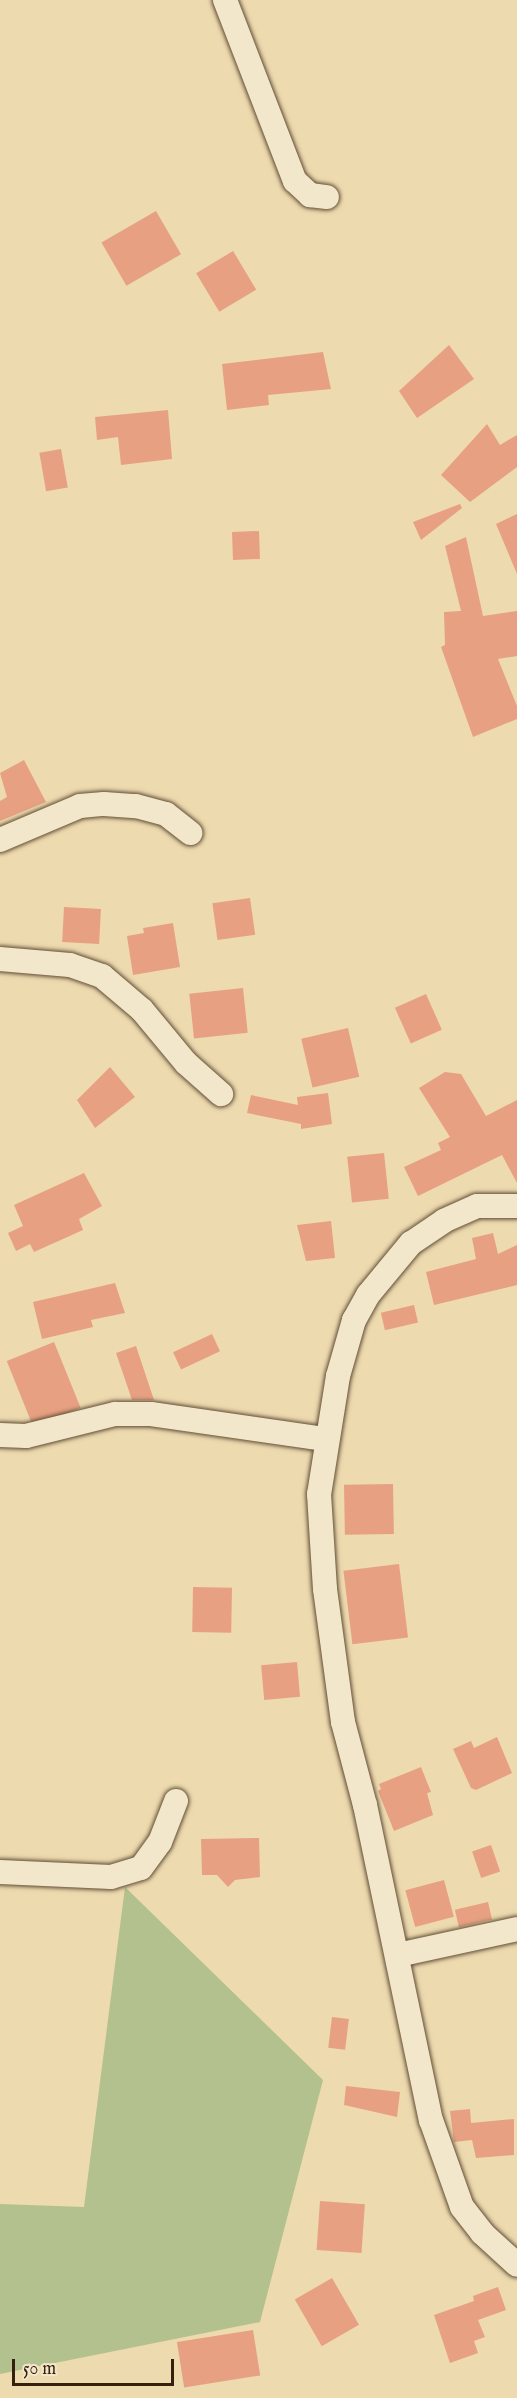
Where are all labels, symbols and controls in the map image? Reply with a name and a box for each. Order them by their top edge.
scale bar [15,2347,177,2385]
text: 50 m [23,2358,56,2381]

